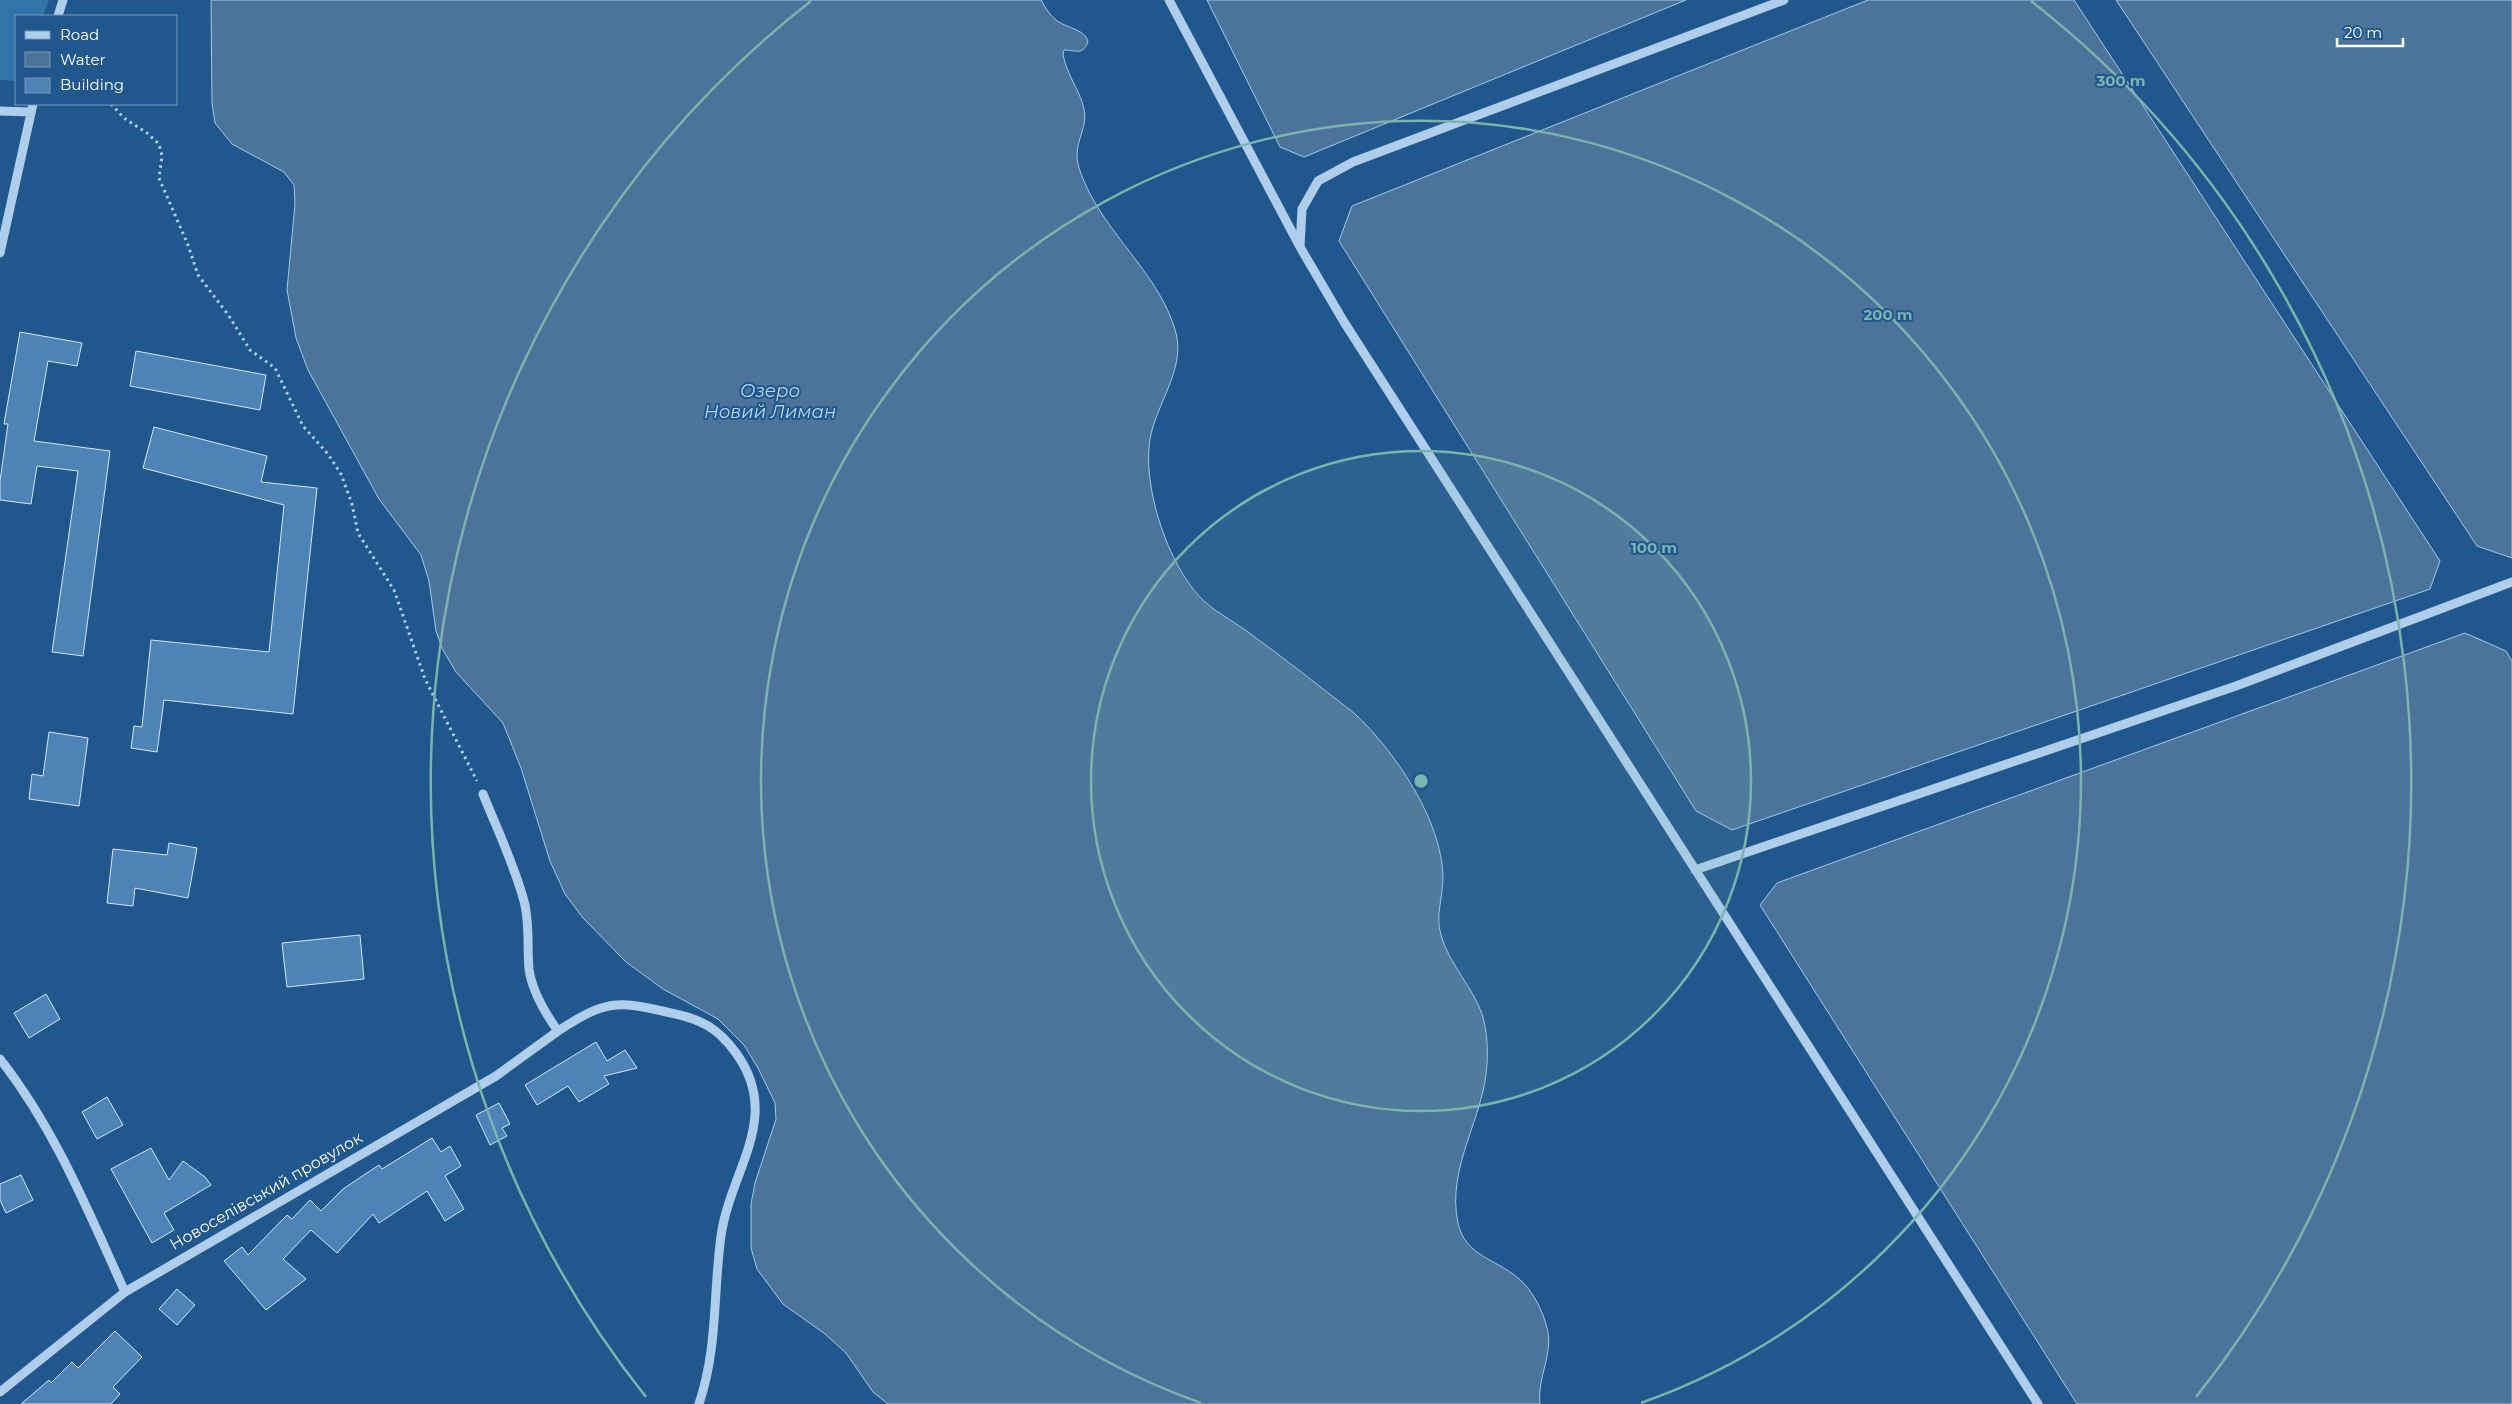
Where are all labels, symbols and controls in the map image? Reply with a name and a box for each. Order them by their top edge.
legend [15,15,178,105]
scale bar [2337,15,2403,47]
text: 20 m [2344,23,2382,42]
text: Road [60,25,99,44]
text: Water [60,50,106,69]
text: 300 m [2095,71,2146,90]
text: Building [60,75,124,94]
text: 200 m [1863,305,1913,324]
water label: Озеро Новий Лиман [704,380,836,423]
text: 100 m [1631,538,1677,557]
centre of rings [1412,772,1430,790]
street label: Новоселівський провулок [166,1128,366,1254]

